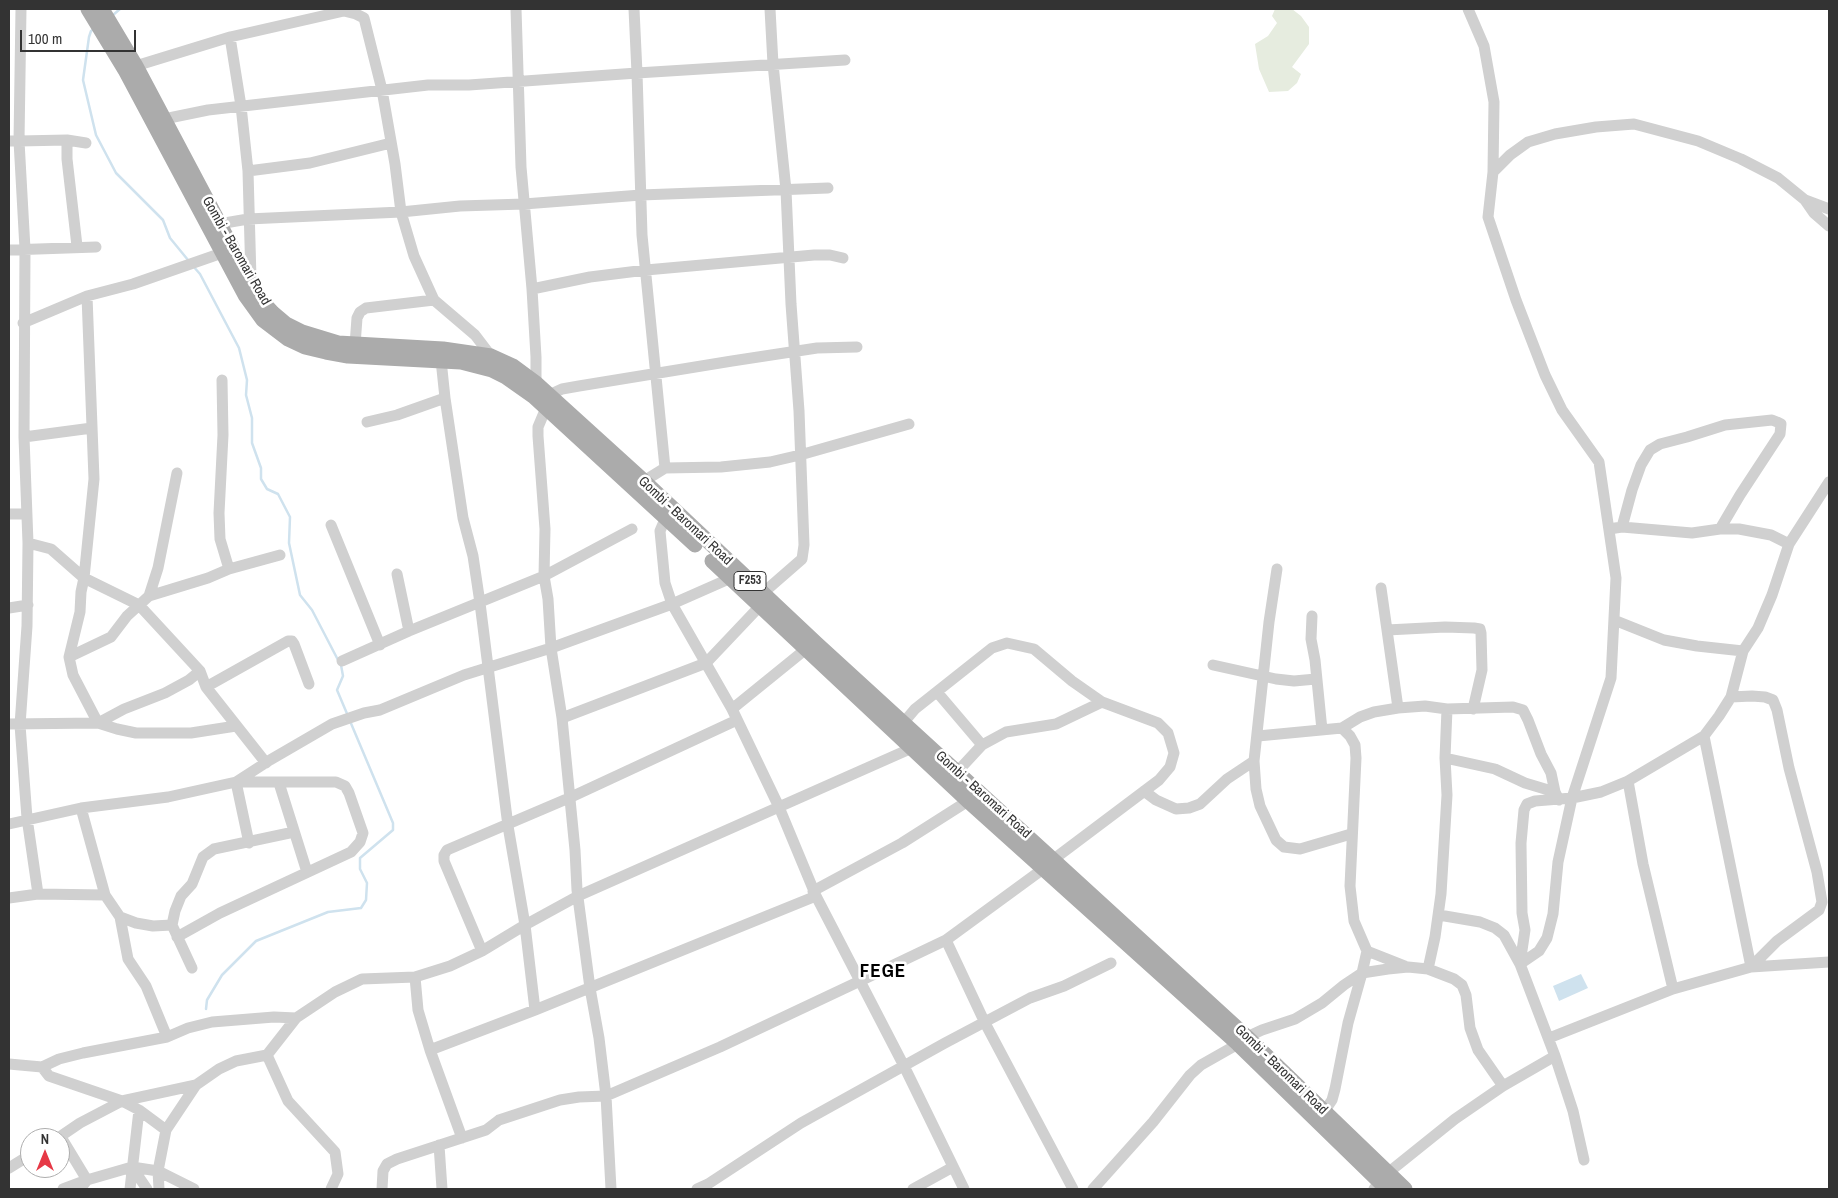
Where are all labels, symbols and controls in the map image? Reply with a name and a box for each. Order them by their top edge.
scale bar [22,20,139,52]
text: 100 m [28,28,62,49]
street label: Gombi - Baromari Road [198,194,274,308]
street label: Gombi - Baromari Road [634,473,736,569]
road number: F253 [734,572,766,590]
street label: Gombi - Baromari Road [932,748,1034,842]
district label: FEGE [859,961,907,983]
street label: Gombi - Baromari Road [1231,1021,1331,1119]
north arrow [20,1128,70,1178]
text: N [41,1130,49,1148]

